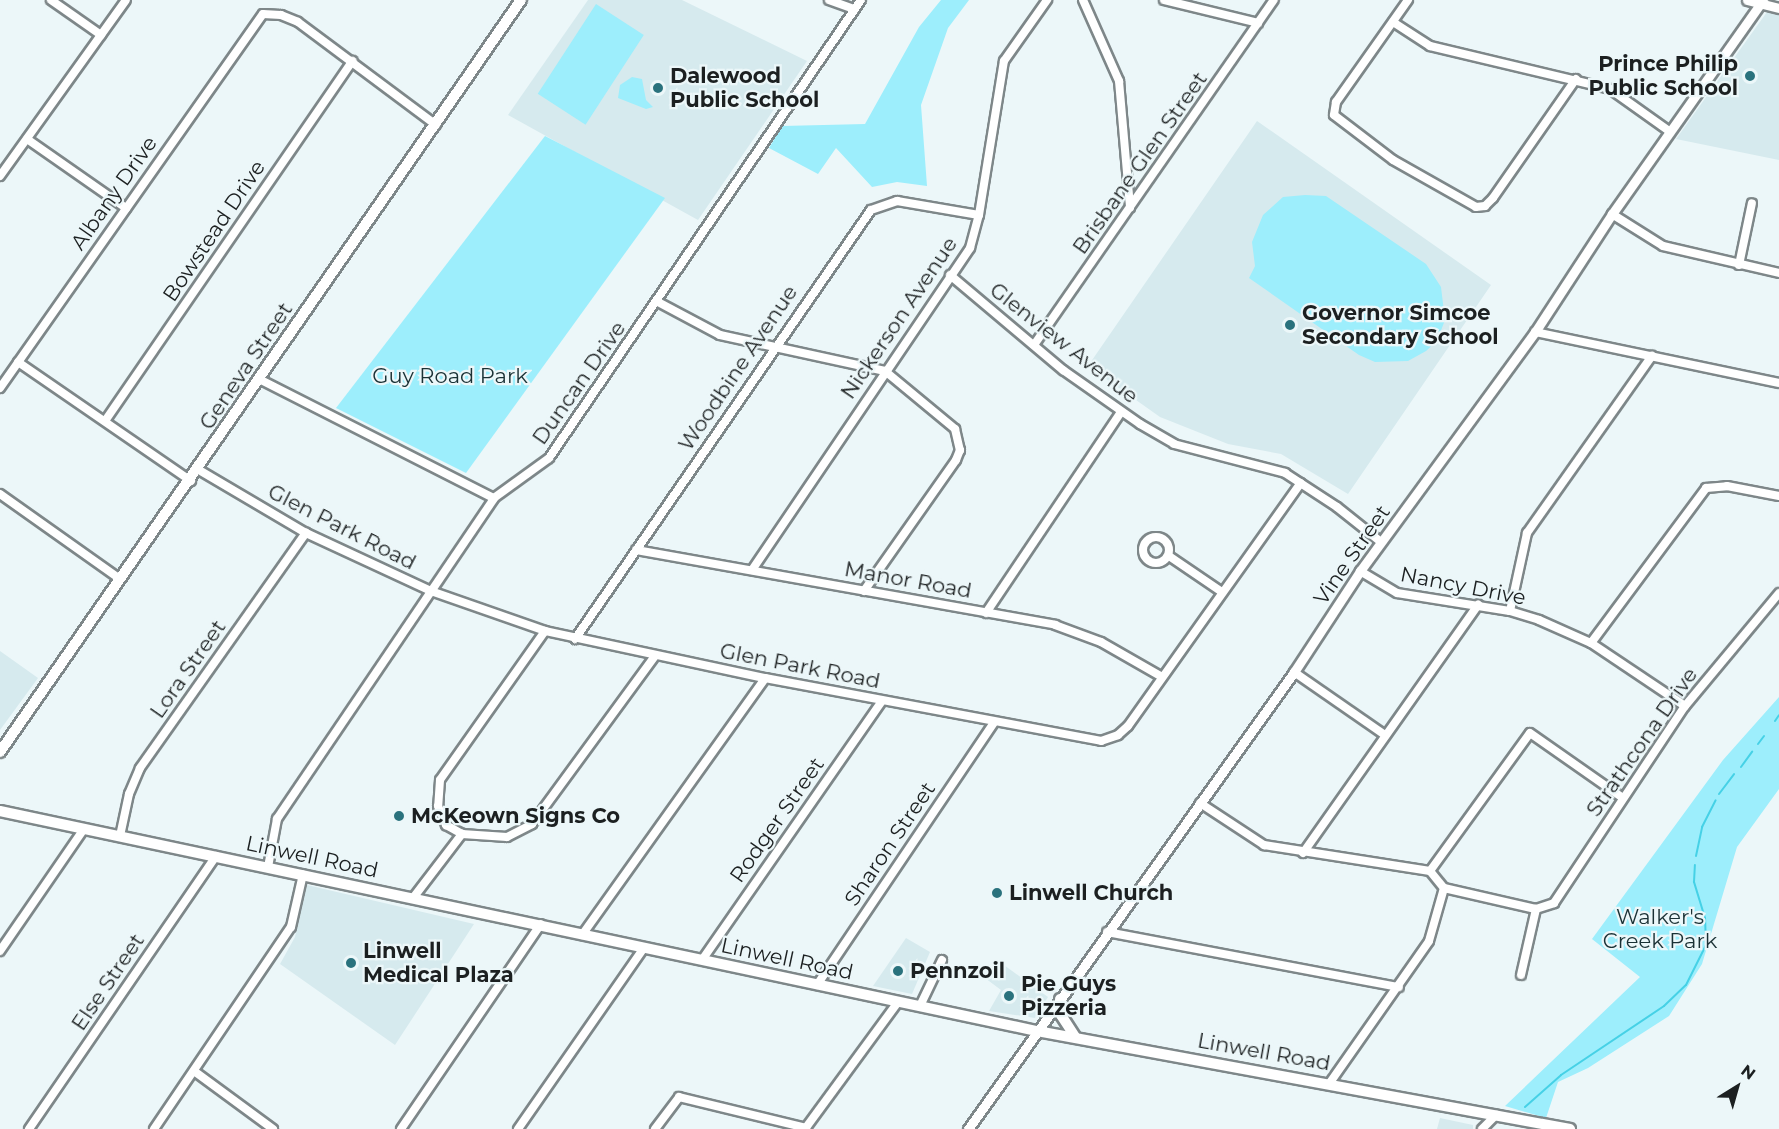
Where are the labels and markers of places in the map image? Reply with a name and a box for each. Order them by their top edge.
place label: Prince Philip Public School [1589,51,1738,101]
place label: Dalewood Public School [670,63,819,113]
marker: Prince Philip Public School [1743,69,1757,83]
marker: Dalewood Public School [651,81,665,95]
place label: Governor Simcoe Secondary School [1302,300,1498,350]
marker: Governor Simcoe Secondary School [1283,318,1297,332]
place label: McKeown Signs Co [411,803,620,829]
marker: McKeown Signs Co [392,809,406,823]
place label: Linwell Church [1009,880,1173,906]
marker: Linwell Church [990,886,1004,900]
place label: Linwell Medical Plaza [363,938,514,988]
marker: Linwell Medical Plaza [344,956,358,970]
place label: Pennzoil [910,958,1005,984]
marker: Pennzoil [891,964,905,978]
place label: Pie Guys Pizzeria [1021,971,1116,1021]
marker: Pie Guys Pizzeria [1002,989,1016,1003]

